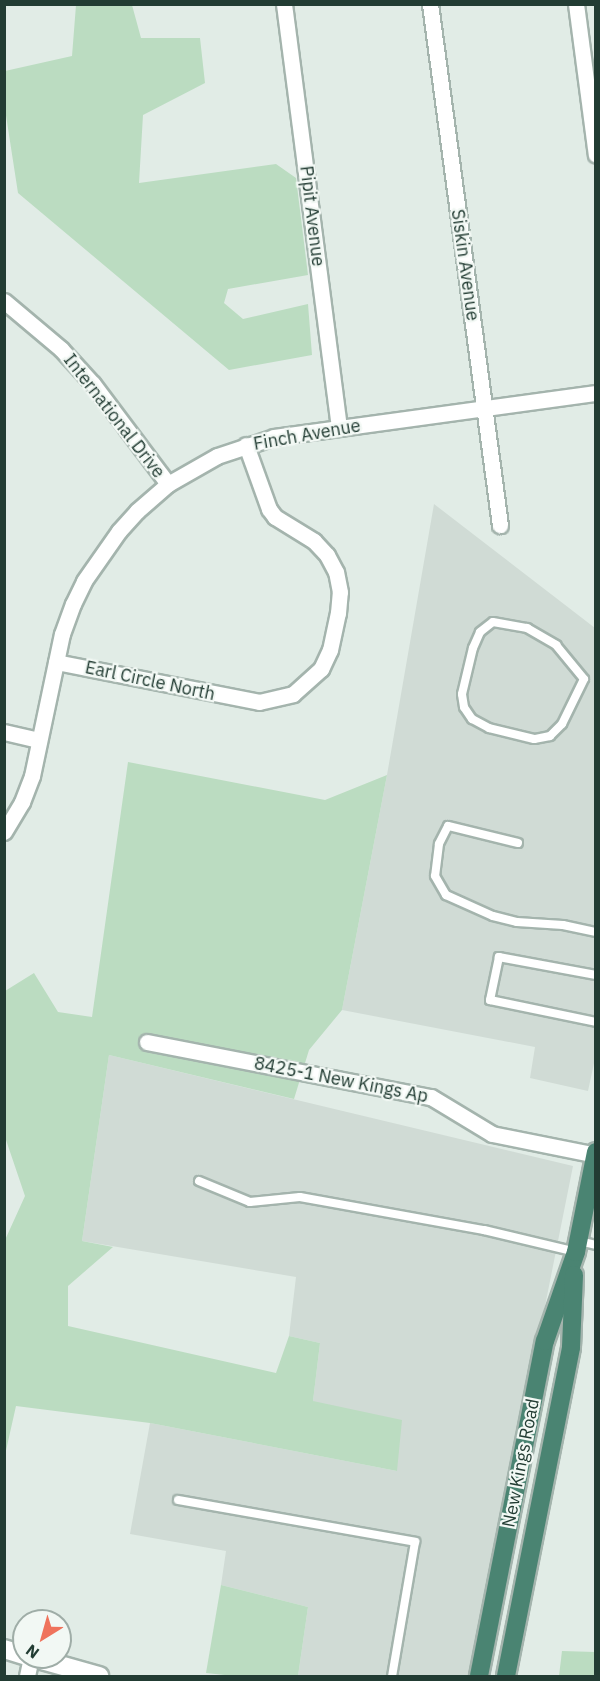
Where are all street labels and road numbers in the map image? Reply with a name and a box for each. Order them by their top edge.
street label: Pipit Avenue [295,165,329,267]
street label: Siskin Avenue [446,208,484,322]
street label: International Drive [59,350,169,482]
street label: Finch Avenue [252,415,362,455]
street label: Earl Circle North [83,657,217,705]
street label: 8425-1 New Kings Ap [252,1053,430,1107]
street label: New Kings Road [498,1397,544,1529]

